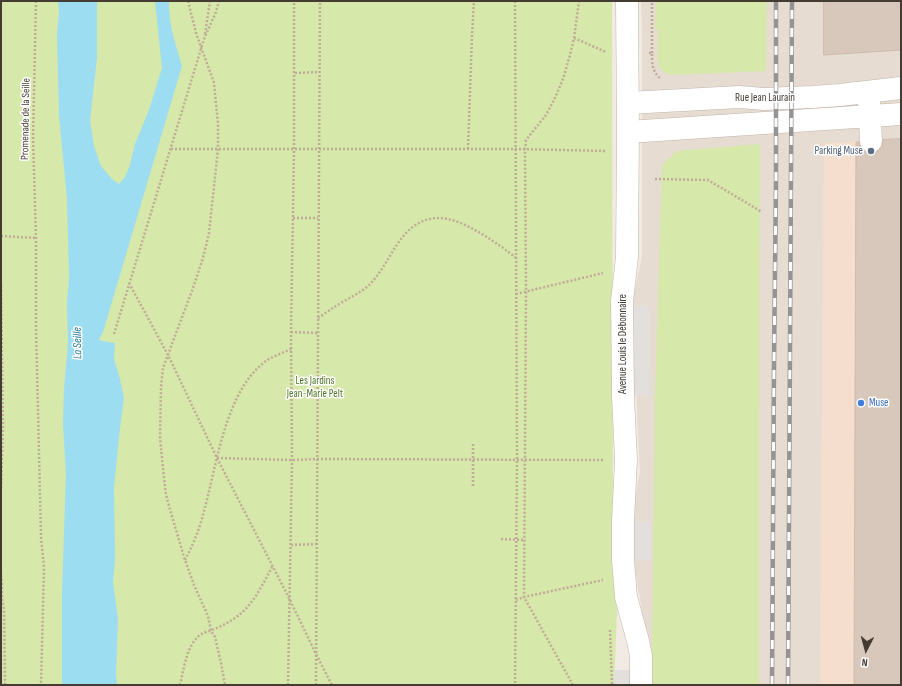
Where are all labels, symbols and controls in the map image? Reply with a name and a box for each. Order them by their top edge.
street label: Promenade de la Seille [19,78,33,160]
street label: Rue Jean Laurain [735,91,795,105]
place label: Parking Muse [815,144,863,158]
marker: Parking Muse [866,146,876,156]
street label: Avenue Louis le Débonnaire [616,294,630,394]
water label: La Seille [71,327,85,359]
park label: Les Jardins Jean-Marie Pelt [287,374,343,400]
place label: Muse [869,396,889,410]
marker: Muse [856,398,866,408]
north arrow [846,630,886,670]
text: N [861,656,868,669]

